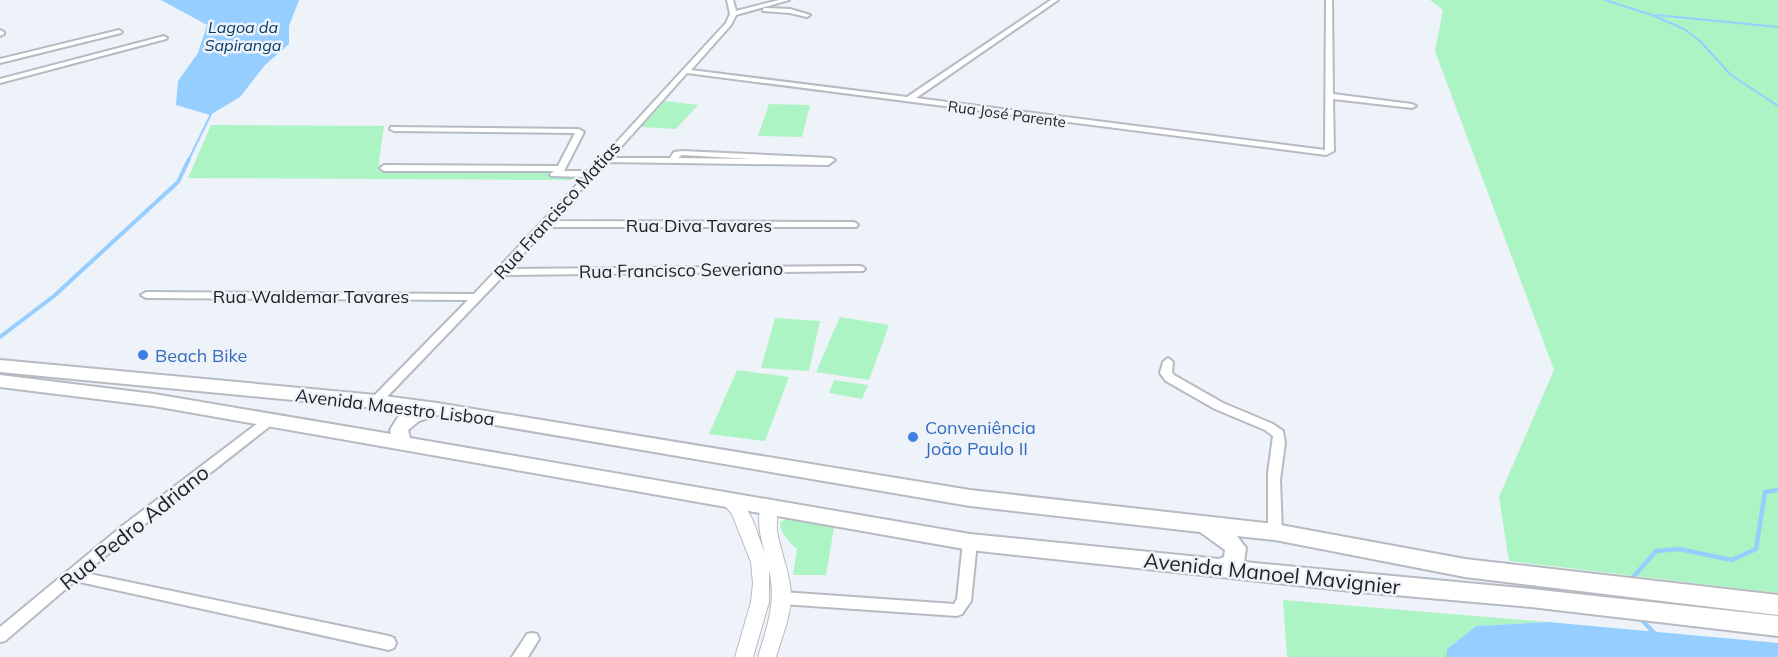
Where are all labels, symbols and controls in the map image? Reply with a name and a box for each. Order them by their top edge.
water label: Lagoa da Sapiranga [205,17,282,55]
street label: Rua José Parente [947,96,1067,132]
street label: Rua Francisco Matias [489,136,625,284]
street label: Rua Diva Tavares [626,214,772,237]
street label: Rua Francisco Severiano [579,257,783,283]
street label: Rua Waldemar Tavares [213,285,409,308]
place label: Beach Bike [155,344,247,367]
marker: Beach Bike [136,348,150,362]
street label: Avenida Maestro Lisboa [294,383,496,431]
place label: Conveniência João Paulo II [925,416,1036,460]
marker: Conveniência João Paulo II [906,430,920,444]
street label: Rua Pedro Adriano [54,459,214,595]
street label: Avenida Manoel Mavignier [1142,547,1402,599]

